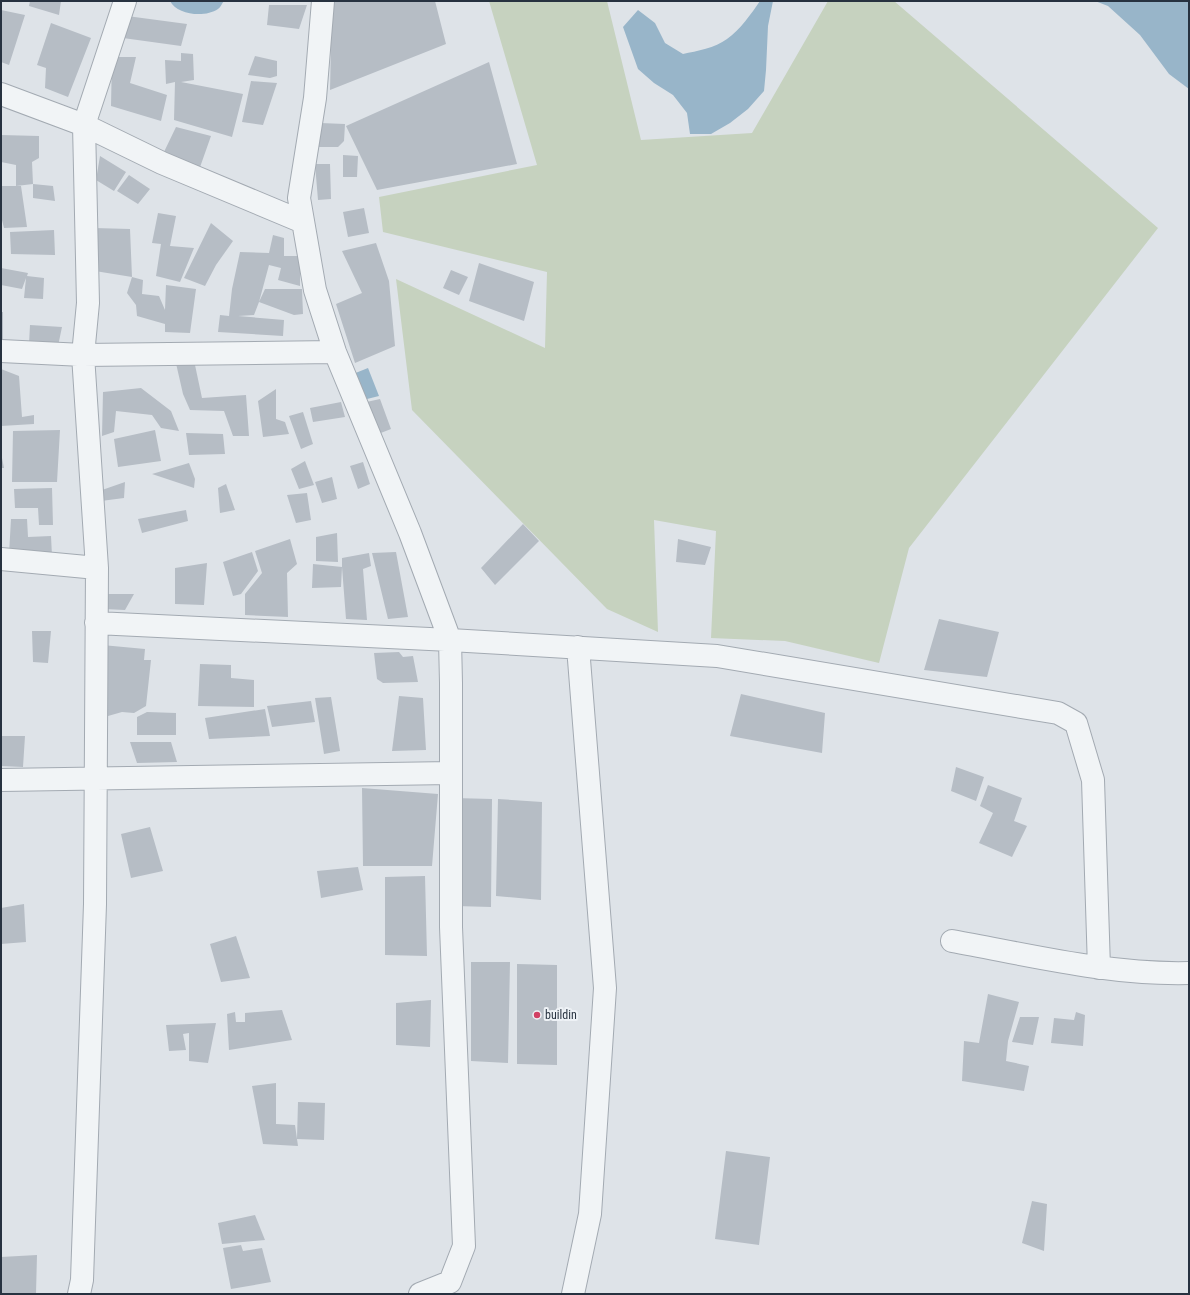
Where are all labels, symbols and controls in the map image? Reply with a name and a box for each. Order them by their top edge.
place label: buildin [545,1008,577,1022]
marker: buildin [532,1010,542,1020]

